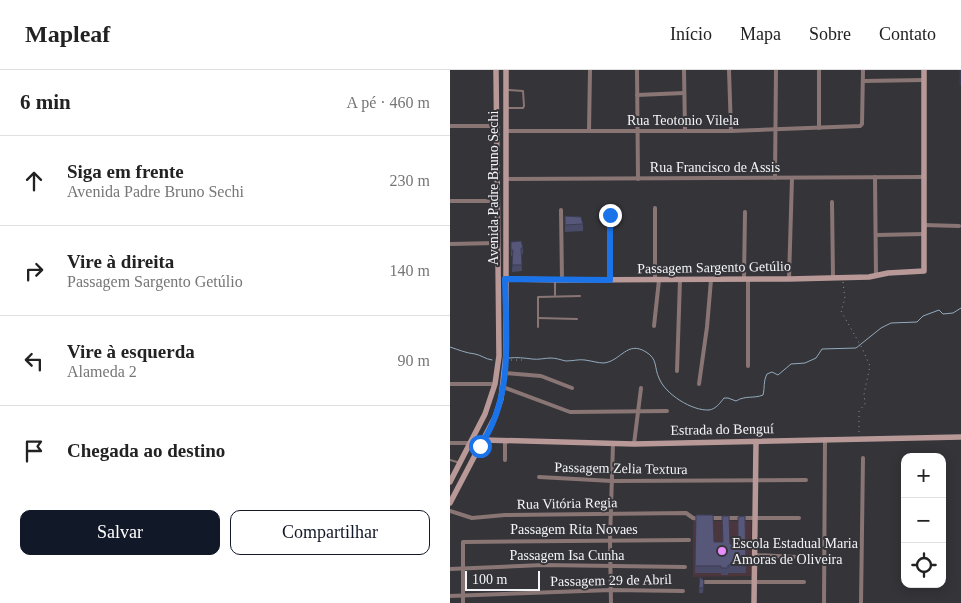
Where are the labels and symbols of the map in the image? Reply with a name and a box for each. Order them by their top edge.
street label: Avenida Padre Bruno Sechi [486,110,501,265]
street label: Rua Teotonio Vilela [627,113,740,128]
street label: Rua Francisco de Assis [650,160,780,175]
route end [599,204,622,227]
street label: Passagem Sargento Getúlio [637,259,791,276]
street label: Estrada do Benguí [670,421,774,438]
route start [469,435,492,458]
street label: Passagem Zelia Textura [554,460,689,477]
street label: Rua Vitória Regia [516,495,618,512]
street label: Passagem Rita Novaes [510,522,638,537]
place label: Escola Estadual Maria Amoras de Oliveira [732,536,859,567]
marker: Escola Estadual Maria Amoras de Oliveira [716,545,728,557]
street label: Passagem Isa Cunha [509,548,625,563]
scale bar [465,568,540,591]
street label: Passagem 29 de Abril [550,572,672,589]

